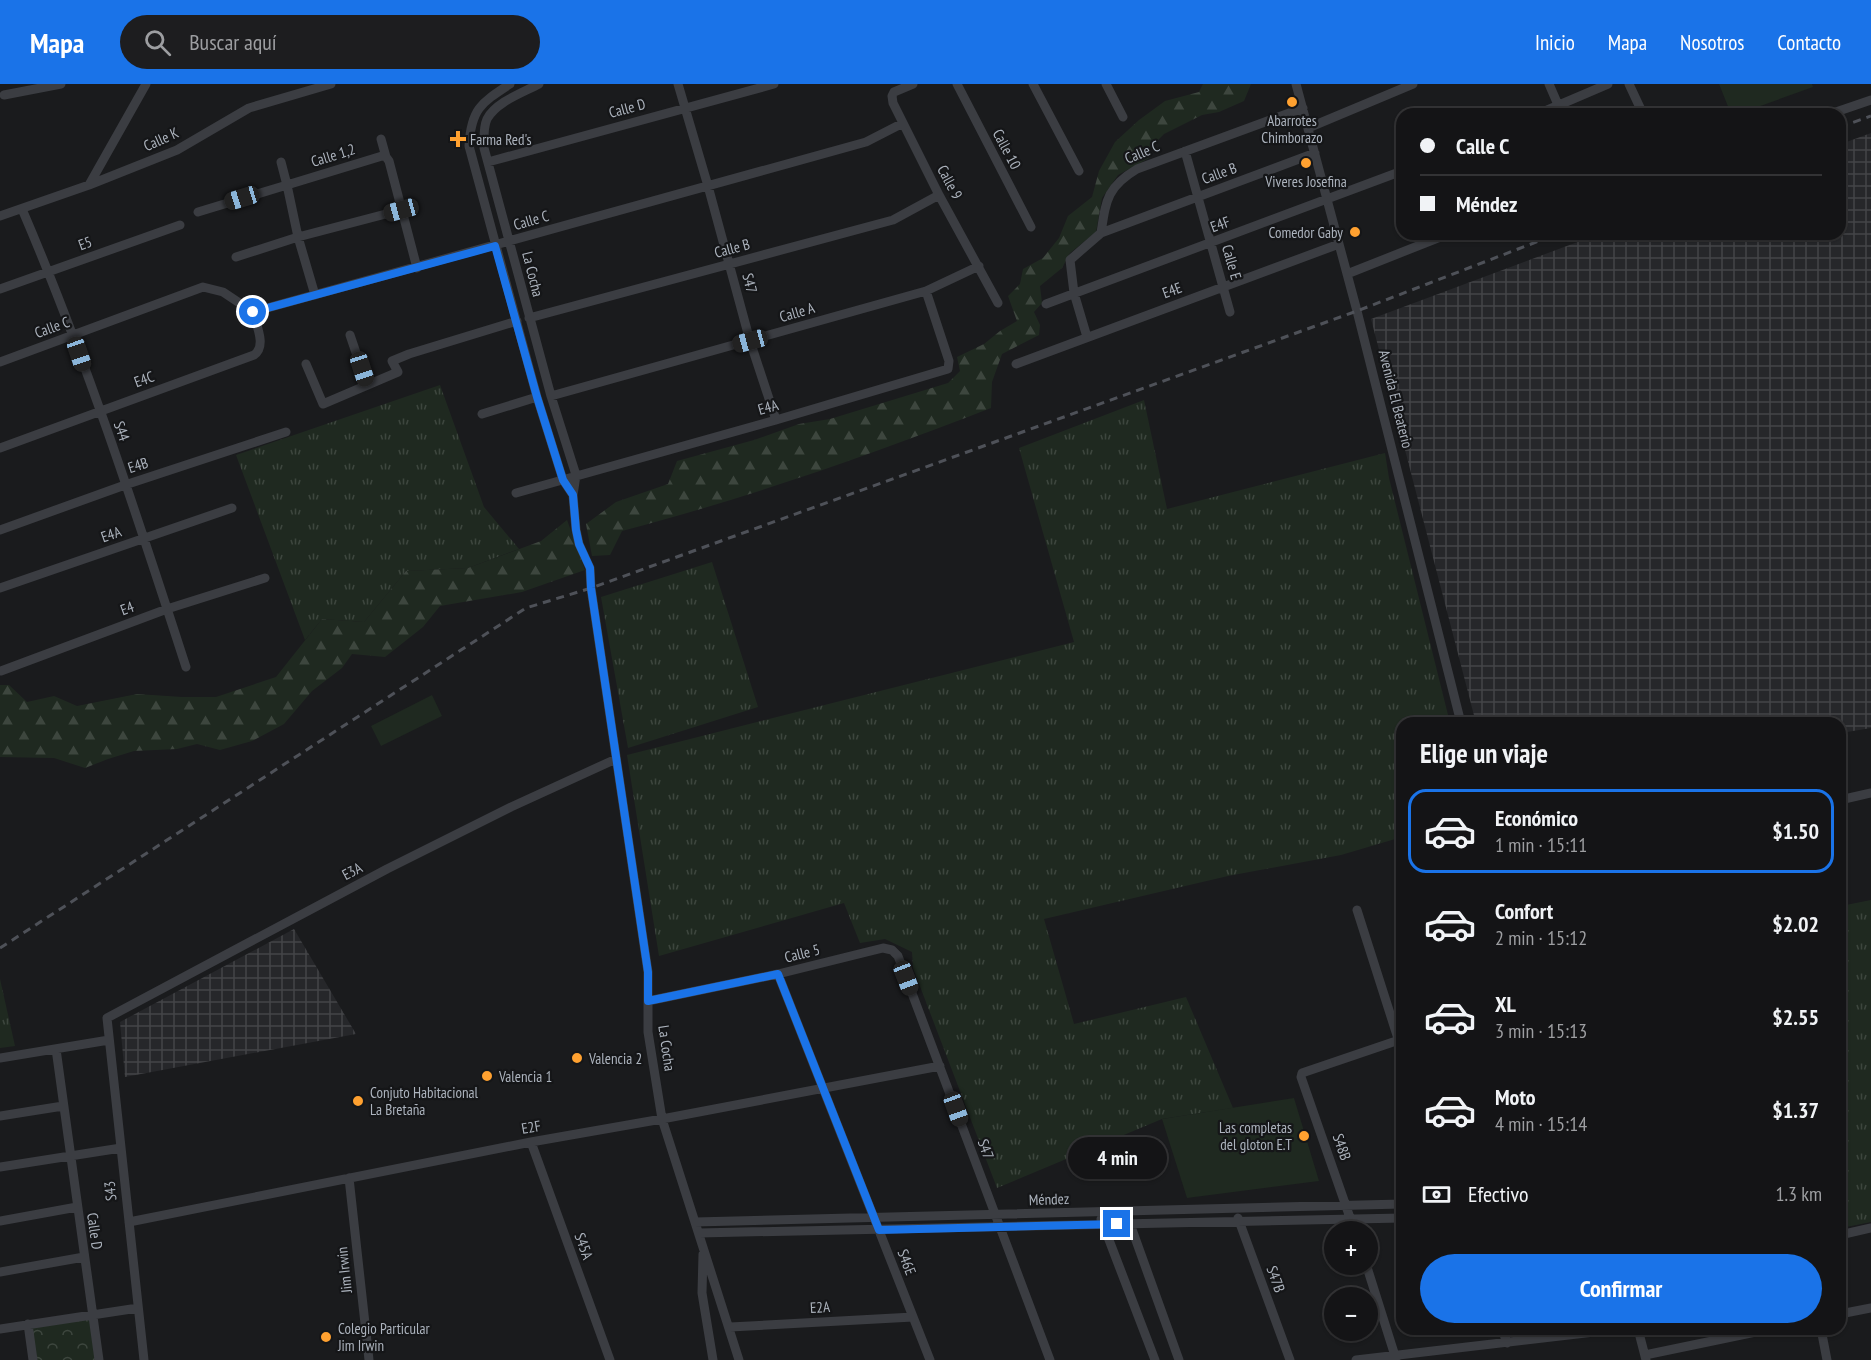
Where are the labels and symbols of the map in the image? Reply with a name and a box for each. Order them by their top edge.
street label: Calle D [607,94,647,122]
marker: Abarrotes Chimborazo [1285,95,1299,109]
place label: Abarrotes Chimborazo [1261,111,1323,147]
street label: Calle K [140,123,182,155]
street label: Calle 10 [989,126,1025,172]
place label: Farma Red's [470,130,532,149]
marker: Farma Red's [451,132,465,146]
street label: Calle C [1122,136,1162,168]
street label: Calle 1,2 [309,139,357,171]
marker: Viveres Josefina [1299,156,1313,170]
street label: Calle B [1199,158,1239,188]
street label: Calle 9 [933,162,967,202]
place label: Viveres Josefina [1264,172,1347,191]
car [222,184,262,212]
car [381,197,421,223]
street label: Calle C [511,206,551,234]
street label: E4F [1208,212,1232,236]
place label: Comedor Gaby [1268,223,1343,242]
marker: Comedor Gaby [1348,225,1362,239]
street label: E5 [76,232,94,254]
street label: Calle B [712,234,752,262]
street label: Calle E [1218,242,1246,282]
street label: La Cocha [518,249,548,299]
street label: S47 [738,271,762,295]
street label: E4E [1160,278,1184,302]
route start [239,298,266,325]
street label: Calle A [777,298,818,326]
street label: Calle C [32,312,72,342]
car [730,328,770,354]
car [65,334,93,374]
street label: Avenida El Beaterio [1375,348,1417,450]
car [348,349,376,389]
street label: E4C [131,367,157,391]
street label: E4A [756,395,781,419]
street label: S44 [110,418,134,444]
street label: E4B [125,453,151,477]
street label: E4A [98,521,125,546]
street label: E4 [118,597,137,619]
street label: E3A [339,857,366,884]
street label: Calle 5 [782,939,822,967]
car [891,958,921,998]
street label: La Cocha [654,1024,680,1072]
place label: Valencia 2 [588,1049,642,1068]
marker: Valencia 2 [570,1051,584,1065]
place label: Valencia 1 [498,1067,552,1086]
marker: Valencia 1 [480,1069,494,1083]
place label: Conjuto Habitacional La Bretaña [370,1083,479,1119]
car [941,1089,971,1129]
marker: Conjuto Habitacional La Bretaña [351,1094,365,1108]
street label: E2F [520,1116,542,1138]
place label: Las completas del gloton E.T [1219,1118,1292,1154]
marker: Las completas del gloton E.T [1297,1129,1311,1143]
street label: S48B [1329,1131,1355,1163]
street label: S47 [974,1136,998,1162]
callout: 4 min [1068,1137,1166,1179]
street label: S43 [100,1180,120,1202]
street label: Méndez [1029,1189,1069,1209]
route end [1103,1210,1130,1237]
street label: Calle D [83,1211,107,1251]
street label: S45A [570,1230,598,1263]
street label: Jim Irwin [332,1246,356,1295]
street label: S46E [893,1246,921,1278]
street label: S47B [1262,1263,1290,1295]
street label: E2A [809,1297,832,1317]
place label: Colegio Particular Jim Irwin [337,1319,430,1355]
marker: Colegio Particular Jim Irwin [319,1330,333,1344]

